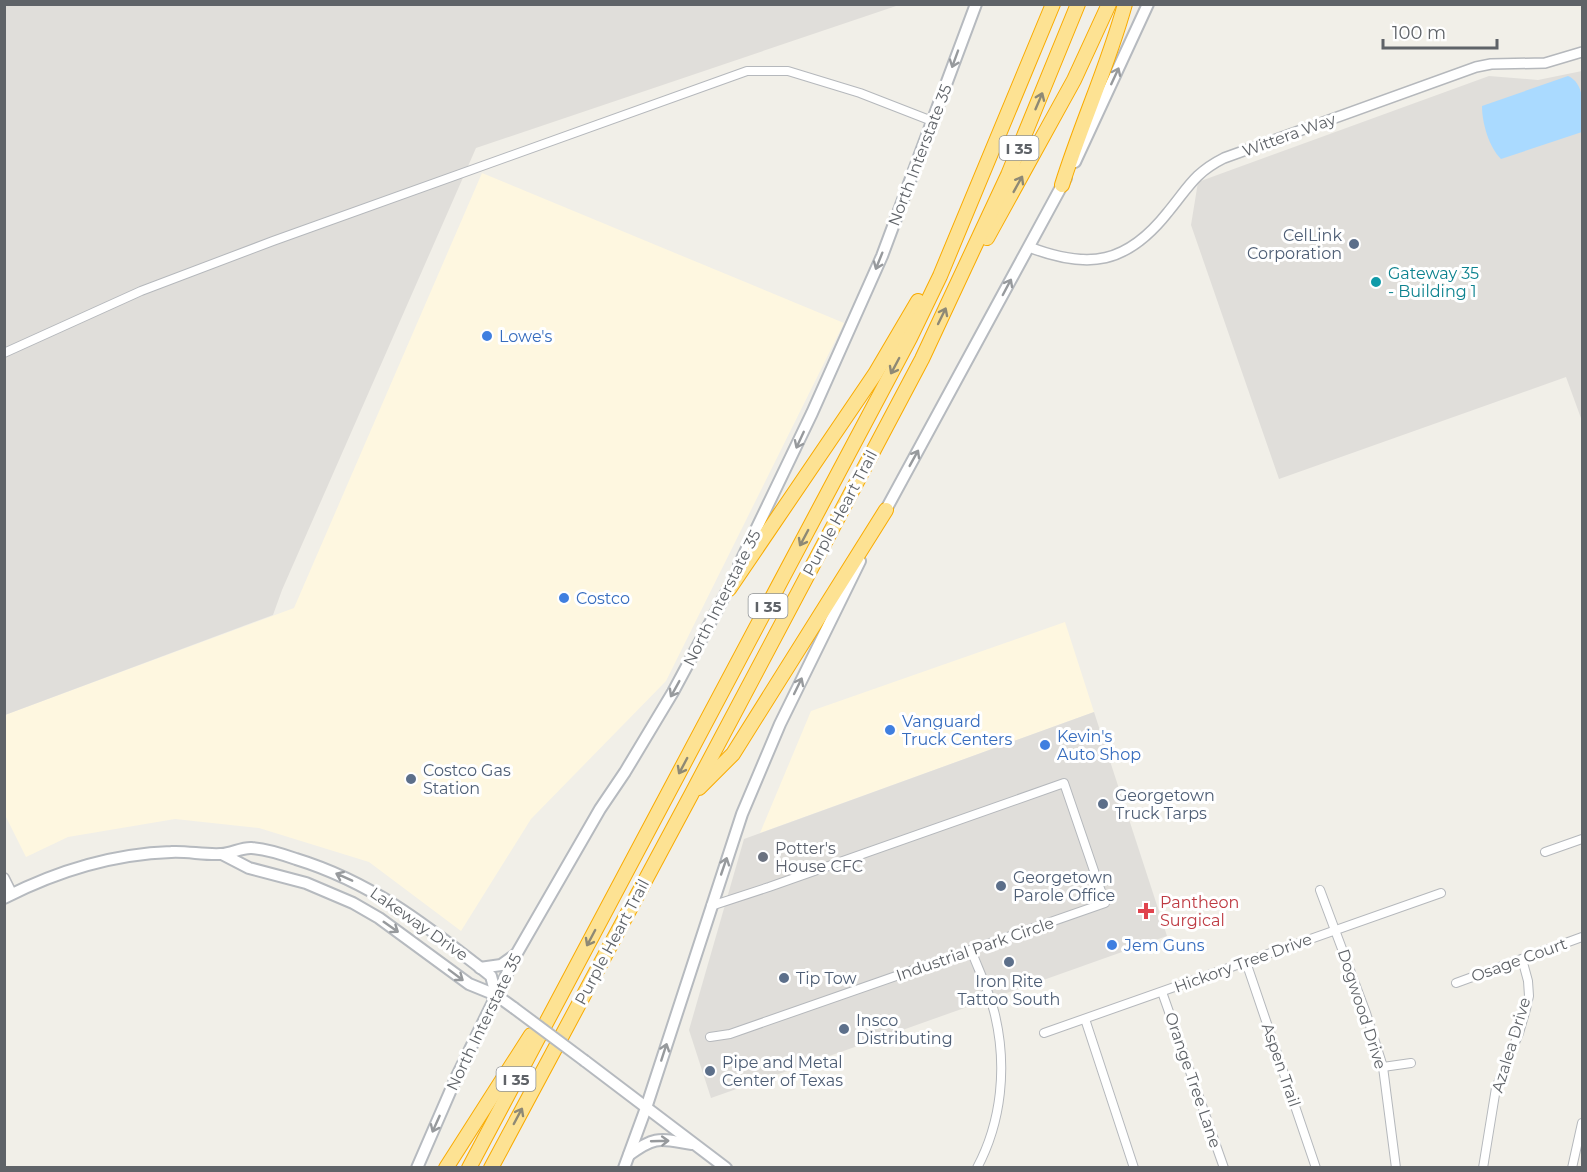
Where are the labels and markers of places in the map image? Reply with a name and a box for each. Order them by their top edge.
place label: CelLink Corporation [1247,226,1342,263]
marker: CelLink Corporation [1347,237,1361,251]
place label: Gateway 35 - Building 1 [1388,264,1479,301]
marker: Gateway 35 - Building 1 [1369,275,1383,289]
place label: Lowe's [499,327,552,346]
marker: Lowe's [480,329,494,343]
place label: Costco [576,589,630,608]
marker: Costco [557,591,571,605]
place label: Vanguard Truck Centers [902,712,1012,749]
marker: Vanguard Truck Centers [883,723,897,737]
place label: Kevin's Auto Shop [1057,727,1141,764]
marker: Kevin's Auto Shop [1038,738,1052,752]
place label: Costco Gas Station [423,761,511,798]
marker: Costco Gas Station [404,772,418,786]
place label: Georgetown Truck Tarps [1115,786,1215,823]
marker: Georgetown Truck Tarps [1096,797,1110,811]
place label: Potter's House CFC [775,839,863,876]
marker: Potter's House CFC [756,850,770,864]
place label: Georgetown Parole Office [1013,868,1115,905]
marker: Georgetown Parole Office [994,879,1008,893]
place label: Pantheon Surgical [1160,893,1239,930]
marker: Pantheon Surgical [1137,902,1155,920]
place label: Jem Guns [1123,936,1205,955]
marker: Jem Guns [1105,938,1119,952]
marker: Iron Rite Tattoo South [1002,955,1016,969]
place label: Tip Tow [796,969,857,988]
marker: Tip Tow [777,971,791,985]
place label: Iron Rite Tattoo South [958,972,1060,1009]
place label: Insco Distributing [856,1011,953,1048]
marker: Insco Distributing [837,1022,851,1036]
place label: Pipe and Metal Center of Texas [722,1053,843,1090]
marker: Pipe and Metal Center of Texas [703,1064,717,1078]

